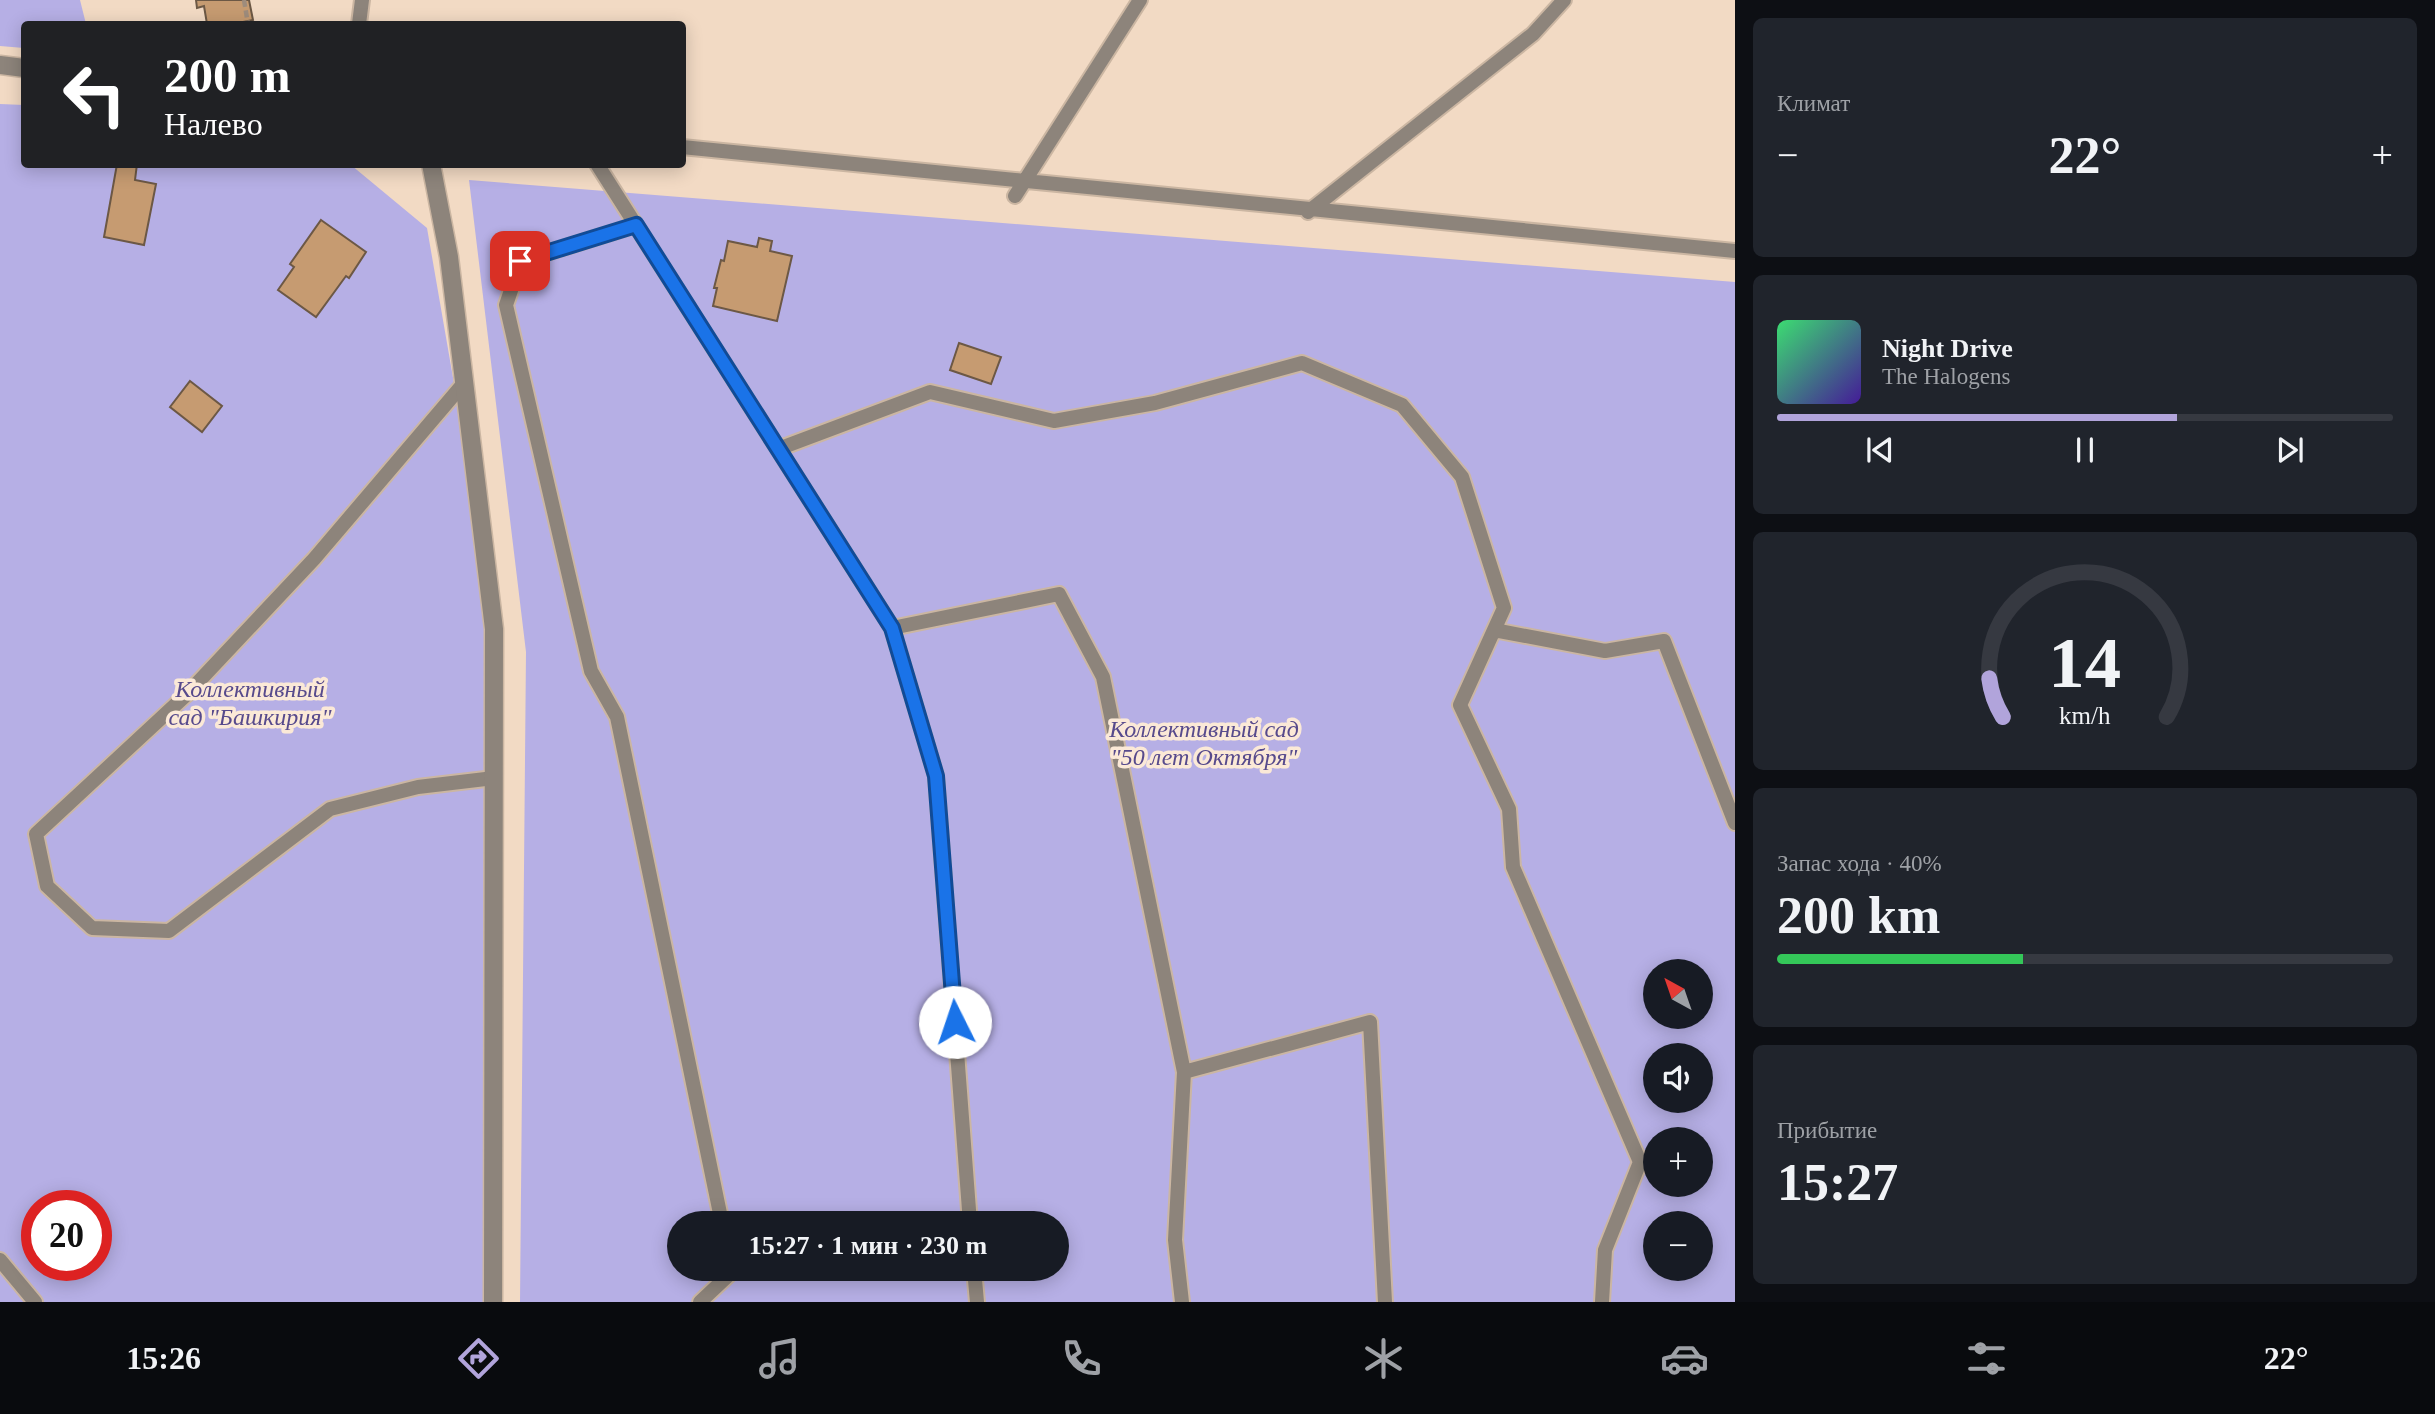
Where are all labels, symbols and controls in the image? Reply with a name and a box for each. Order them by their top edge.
text: 200 m [164,48,291,103]
icon: left [49,49,140,140]
text: Климат [1777,91,1850,116]
text: Налево [164,106,263,142]
text: 22° [2049,127,2121,184]
text: − [1777,134,1798,176]
text: + [2372,134,2393,176]
pin [490,231,550,291]
icon: arrive [501,242,539,280]
text: Night Drive [1882,334,2013,363]
text: The Halogens [1882,364,2010,389]
icon: previous [1861,431,1899,469]
icon: pause [2066,431,2104,469]
icon: next [2271,431,2309,469]
text: 14 [2049,622,2121,703]
park label: Коллективный сад "Башкирия" [169,676,332,730]
text: km/h [2059,702,2111,729]
park label: Коллективный сад "50 лет Октября" [1108,716,1299,770]
text: Запас хода · 40% [1777,851,1942,876]
text: 200 km [1777,887,1940,944]
north arrow [1643,959,1713,1029]
map controls [1643,959,1713,1281]
position arrow [918,985,992,1059]
button: sound [1643,1043,1713,1113]
text: Прибытие [1777,1118,1877,1143]
button: + [1643,1127,1713,1197]
text: 15:27 [1777,1154,1898,1211]
speed limit sign: 20 [21,1190,112,1281]
button: − [1643,1211,1713,1281]
text: 15:27 · 1 мин · 230 m [749,1231,987,1260]
icon: directions [454,1334,503,1383]
icon: music [755,1334,804,1383]
icon: phone [1057,1334,1106,1383]
icon: climate [1359,1334,1408,1383]
icon: car [1660,1334,1709,1383]
icon: filters [1962,1334,2011,1383]
text: 15:26 [126,1340,201,1376]
text: 22° [2264,1340,2309,1376]

